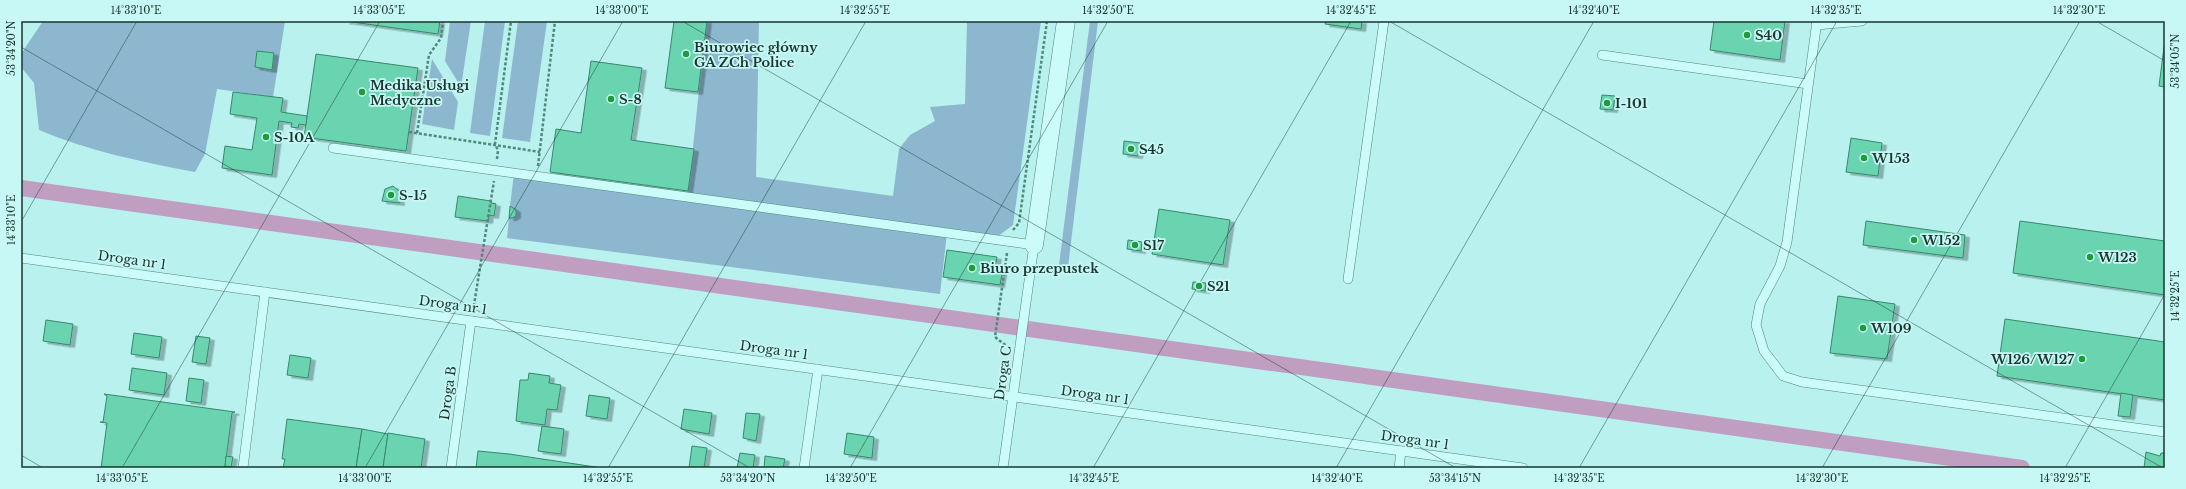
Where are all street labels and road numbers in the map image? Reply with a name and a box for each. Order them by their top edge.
street label: Droga nr 1 [97,247,167,273]
street label: Droga nr 1 [418,292,488,318]
street label: Droga nr 1 [739,337,809,363]
street label: Droga C [991,345,1015,401]
street label: Droga B [436,365,460,421]
street label: Droga nr 1 [1060,382,1130,408]
street label: Droga nr 1 [1380,427,1450,453]

